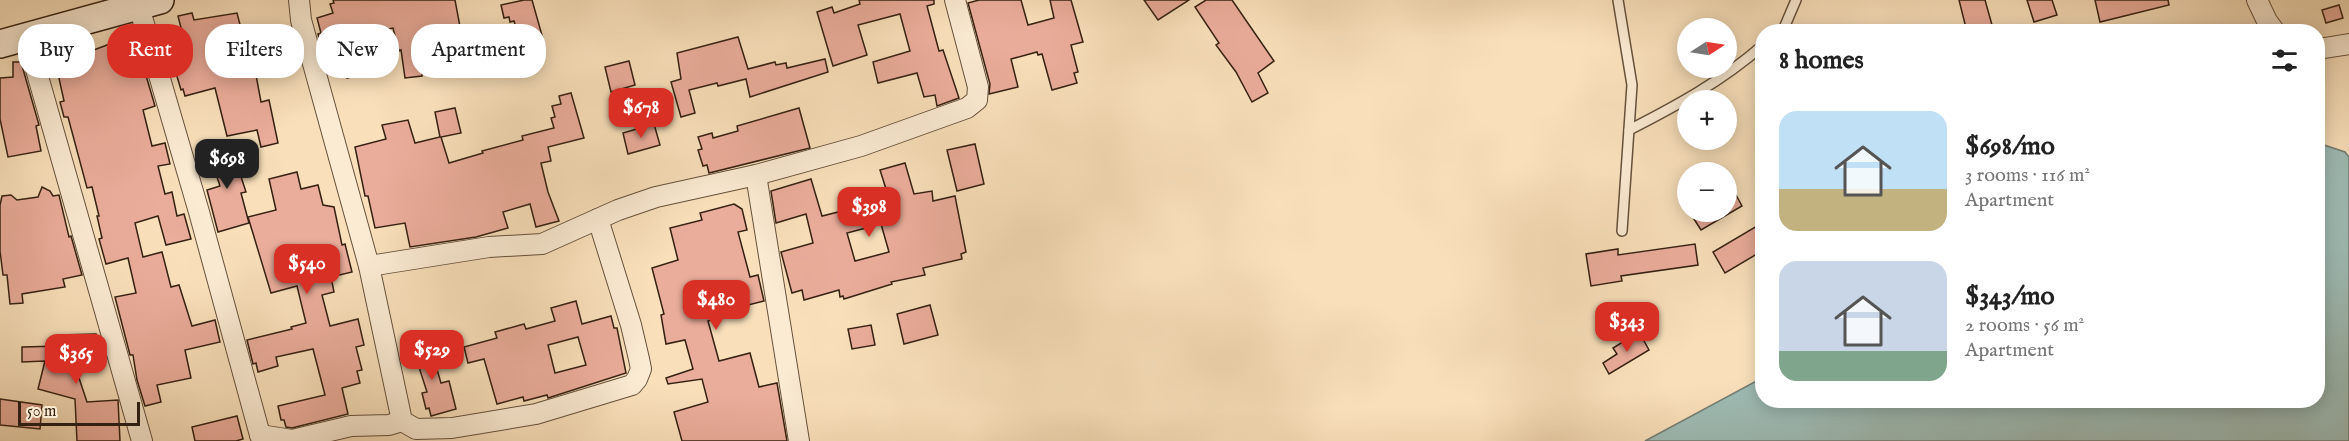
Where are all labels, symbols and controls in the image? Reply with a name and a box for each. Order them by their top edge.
north arrow [1677,18,1737,78]
map controls [1677,18,1737,222]
chip: Buy [18,24,95,78]
chip: Rent [107,24,193,78]
chip: Filters [205,24,304,78]
chip: New [316,24,399,78]
chip: Apartment [411,24,546,78]
text: 8 homes [1779,44,1864,77]
icon: filters [2268,44,2301,77]
pin: $678 [605,88,677,139]
button: + [1677,90,1737,150]
text: $678 [623,95,659,120]
text: $698/mo [1965,130,2055,163]
icon: home [1827,135,1899,207]
pin: $698 [191,139,263,190]
text: $698 [209,146,245,171]
button: − [1677,162,1737,222]
text: 3 rooms · 116 m² [1965,163,2090,188]
pin: $398 [833,187,905,238]
text: Apartment [1965,188,2054,213]
text: $398 [851,194,887,219]
pin: $540 [271,244,343,295]
text: $540 [288,251,326,276]
pin: $480 [680,280,752,331]
text: $343/mo [1965,280,2054,313]
icon: home [1827,285,1899,357]
text: $480 [697,287,735,312]
pin: $343 [1591,302,1663,353]
text: $343 [1609,309,1645,334]
text: 2 rooms · 56 m² [1965,313,2084,338]
pin: $529 [396,330,468,381]
pin: $365 [40,334,112,385]
text: $529 [414,337,450,362]
text: Apartment [1965,338,2054,363]
text: $365 [59,341,93,366]
scale bar [18,399,140,426]
text: 50 m [27,402,56,422]

